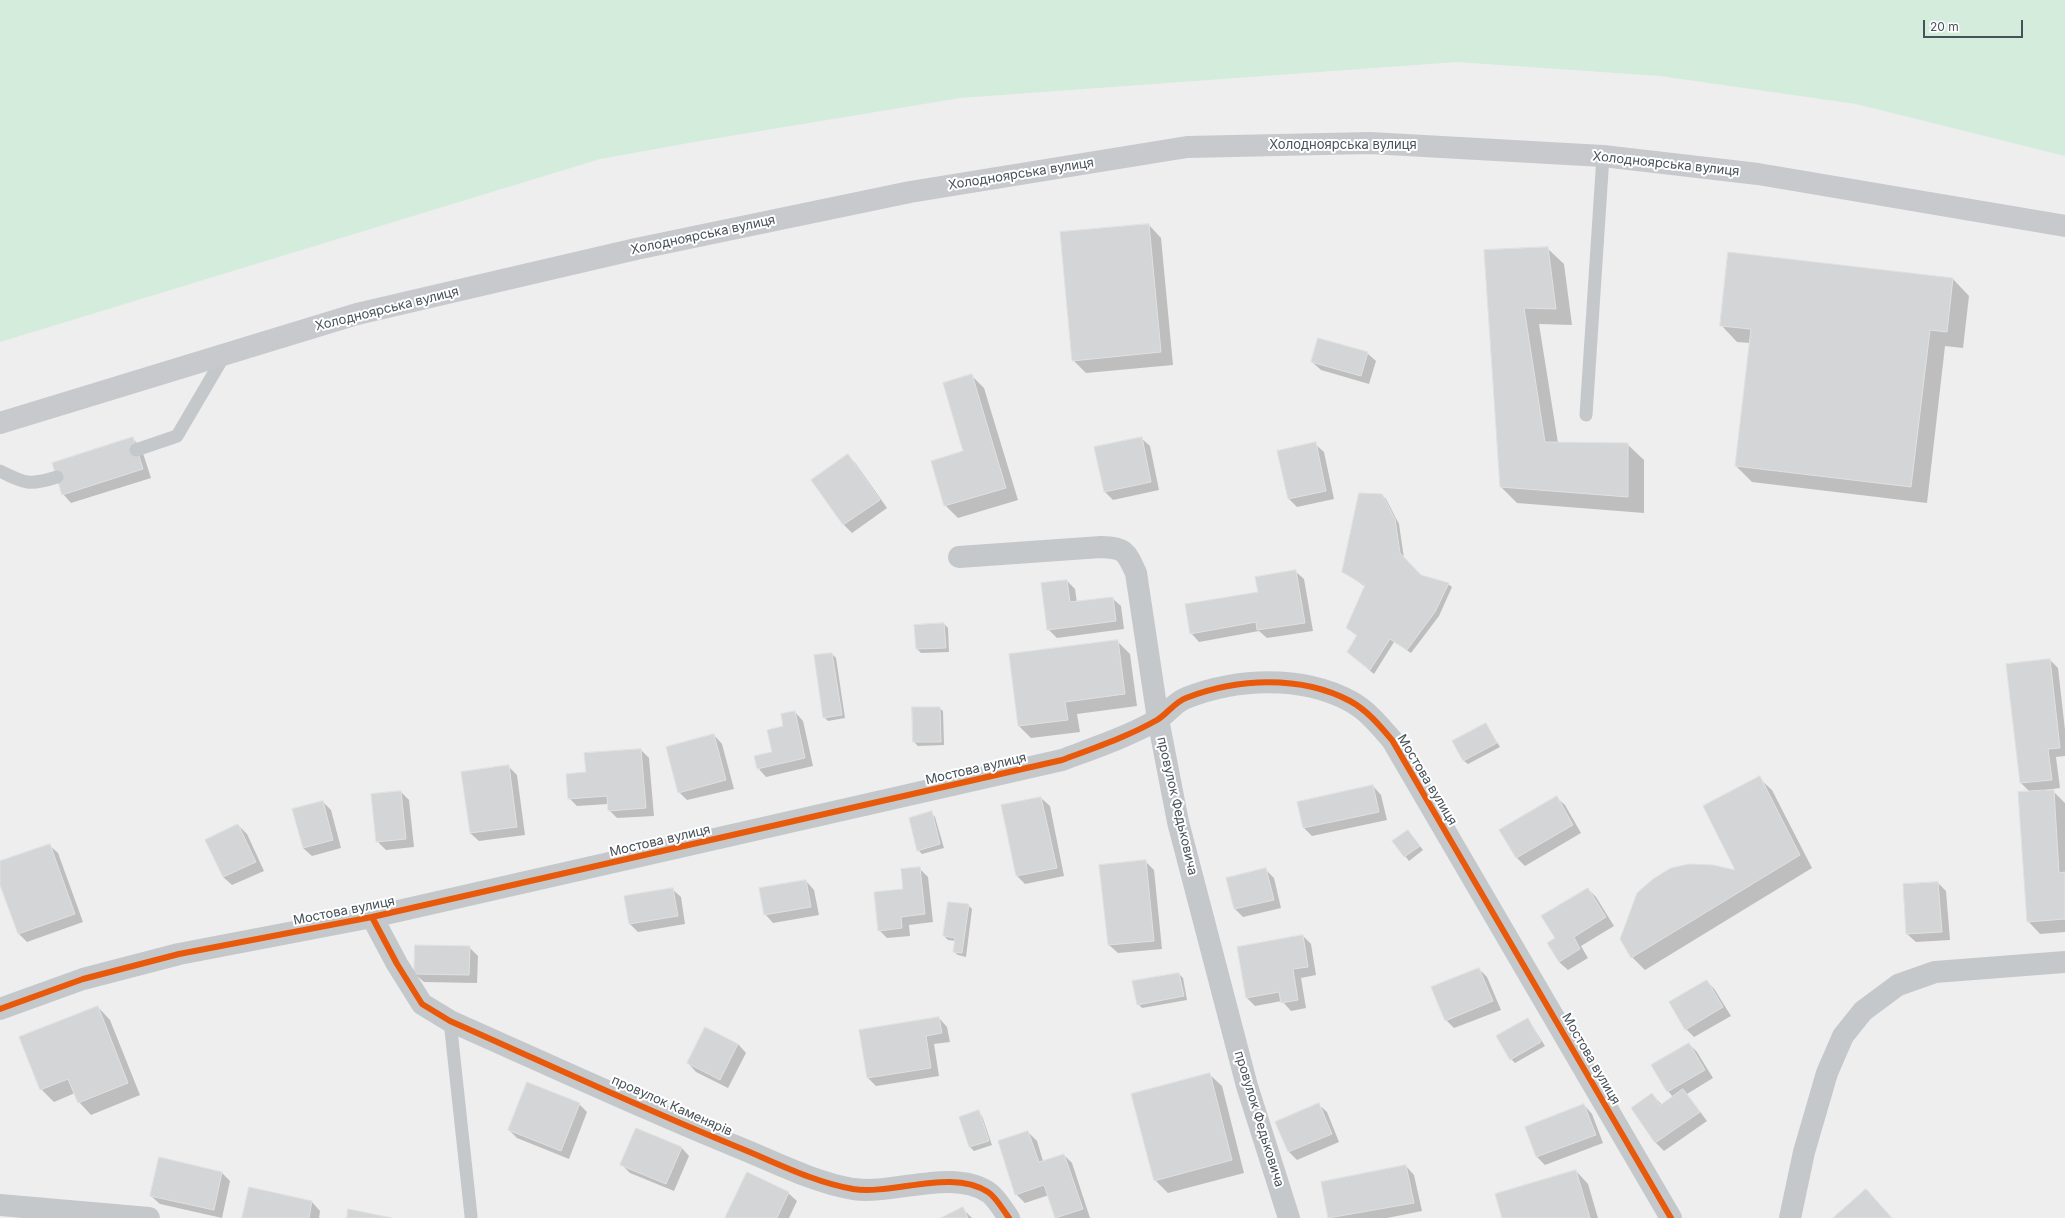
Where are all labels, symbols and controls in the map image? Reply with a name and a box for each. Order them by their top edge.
scale bar [1925,12,2025,38]
text: 20 m [1930,19,1959,34]
street label: Холодноярська вулиця [1269,137,1417,153]
street label: Холодноярська вулиця [1592,149,1740,179]
street label: Холодноярська вулиця [947,155,1095,193]
street label: Холодноярська вулиця [629,212,777,258]
street label: Холодноярська вулиця [314,284,460,334]
street label: Мостова вулиця [1394,732,1460,828]
street label: провулок Федьковича [1153,735,1201,877]
street label: Мостова вулиця [924,750,1028,788]
street label: Мостова вулиця [608,822,712,860]
street label: Мостова вулиця [292,894,396,928]
street label: Мостова вулиця [1558,1010,1624,1108]
street label: провулок Федьковича [1231,1049,1287,1189]
street label: провулок Каменярів [609,1072,735,1140]

